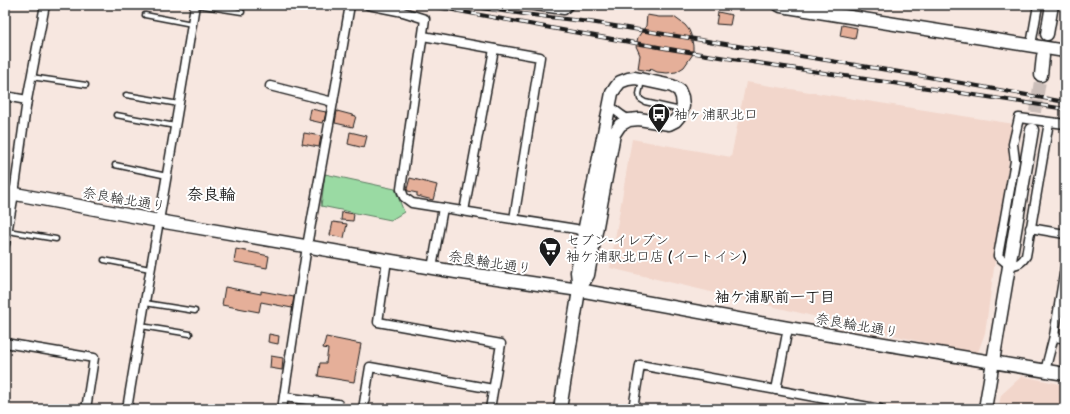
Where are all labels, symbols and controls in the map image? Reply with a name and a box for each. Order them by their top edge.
bus stop icon: 袖ヶ浦駅北口 [646,101,672,134]
place label: 袖ヶ浦駅北口 [674,106,758,123]
street label: 奈良輪北通り [81,184,167,215]
district label: 奈良輪 [187,186,236,205]
place label: セブン-イレブン 袖ケ浦駅北口店 (イートイン) [566,232,747,265]
supermarket icon: セブン-イレブン 袖ケ浦駅北口店 (イートイン) [537,235,563,268]
street label: 奈良輪北通り [447,248,533,277]
district label: 袖ケ浦駅前一丁目 [715,288,835,307]
street label: 奈良輪北通り [814,310,900,341]

